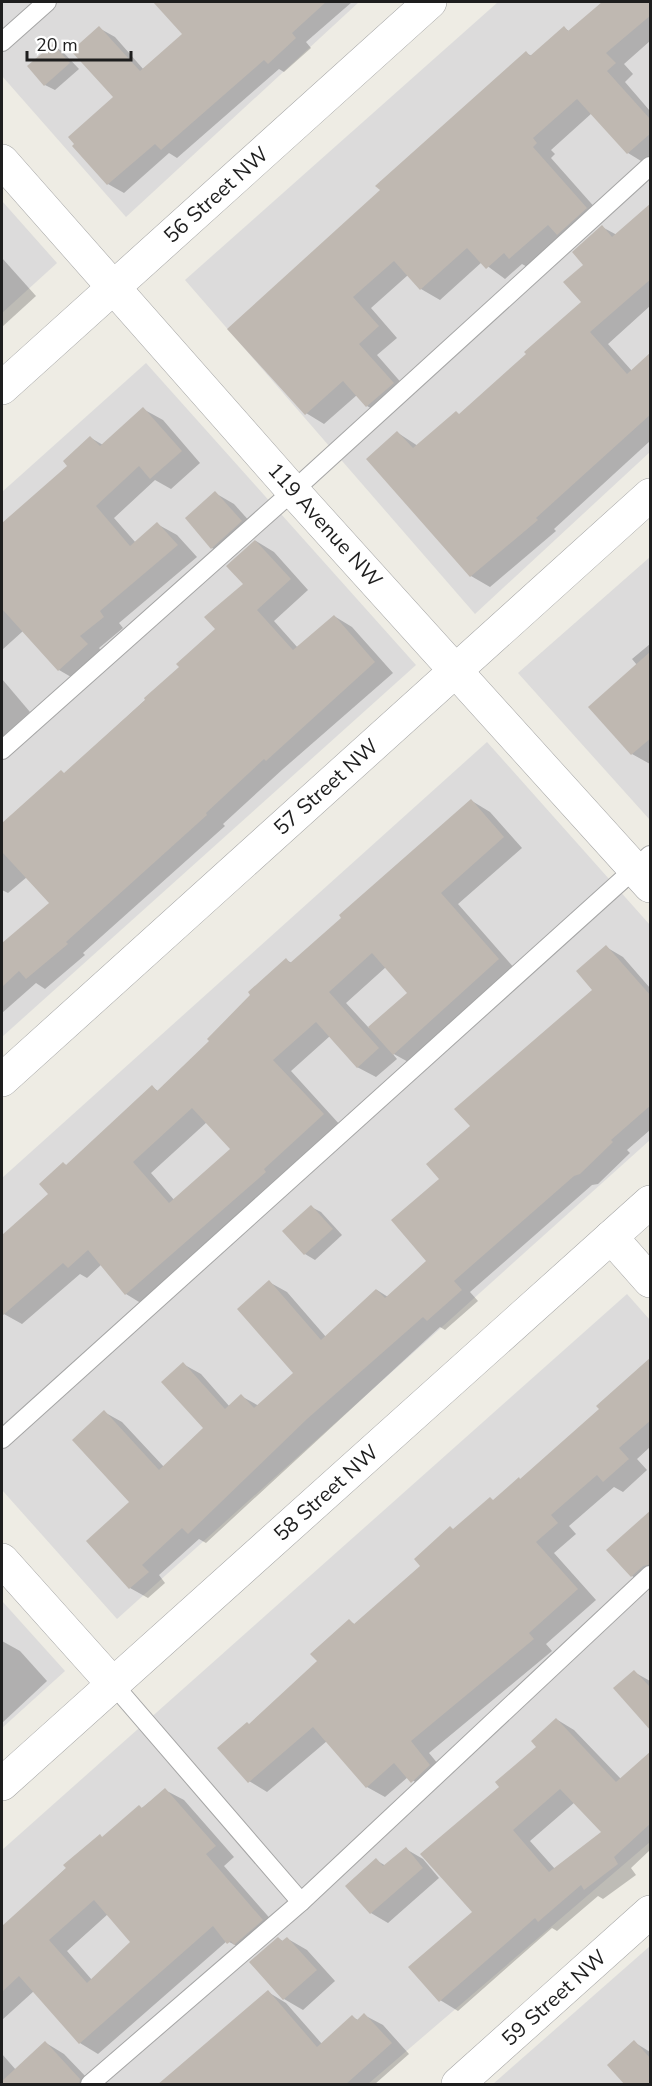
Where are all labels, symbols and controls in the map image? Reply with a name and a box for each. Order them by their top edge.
scale bar [27,24,130,62]
text: 20 m [36,33,78,57]
street label: 56 Street NW [158,140,274,250]
street label: 119 Avenue NW [261,457,389,593]
street label: 57 Street NW [268,732,384,842]
street label: 58 Street NW [268,1438,384,1548]
street label: 59 Street NW [496,1943,612,2053]

